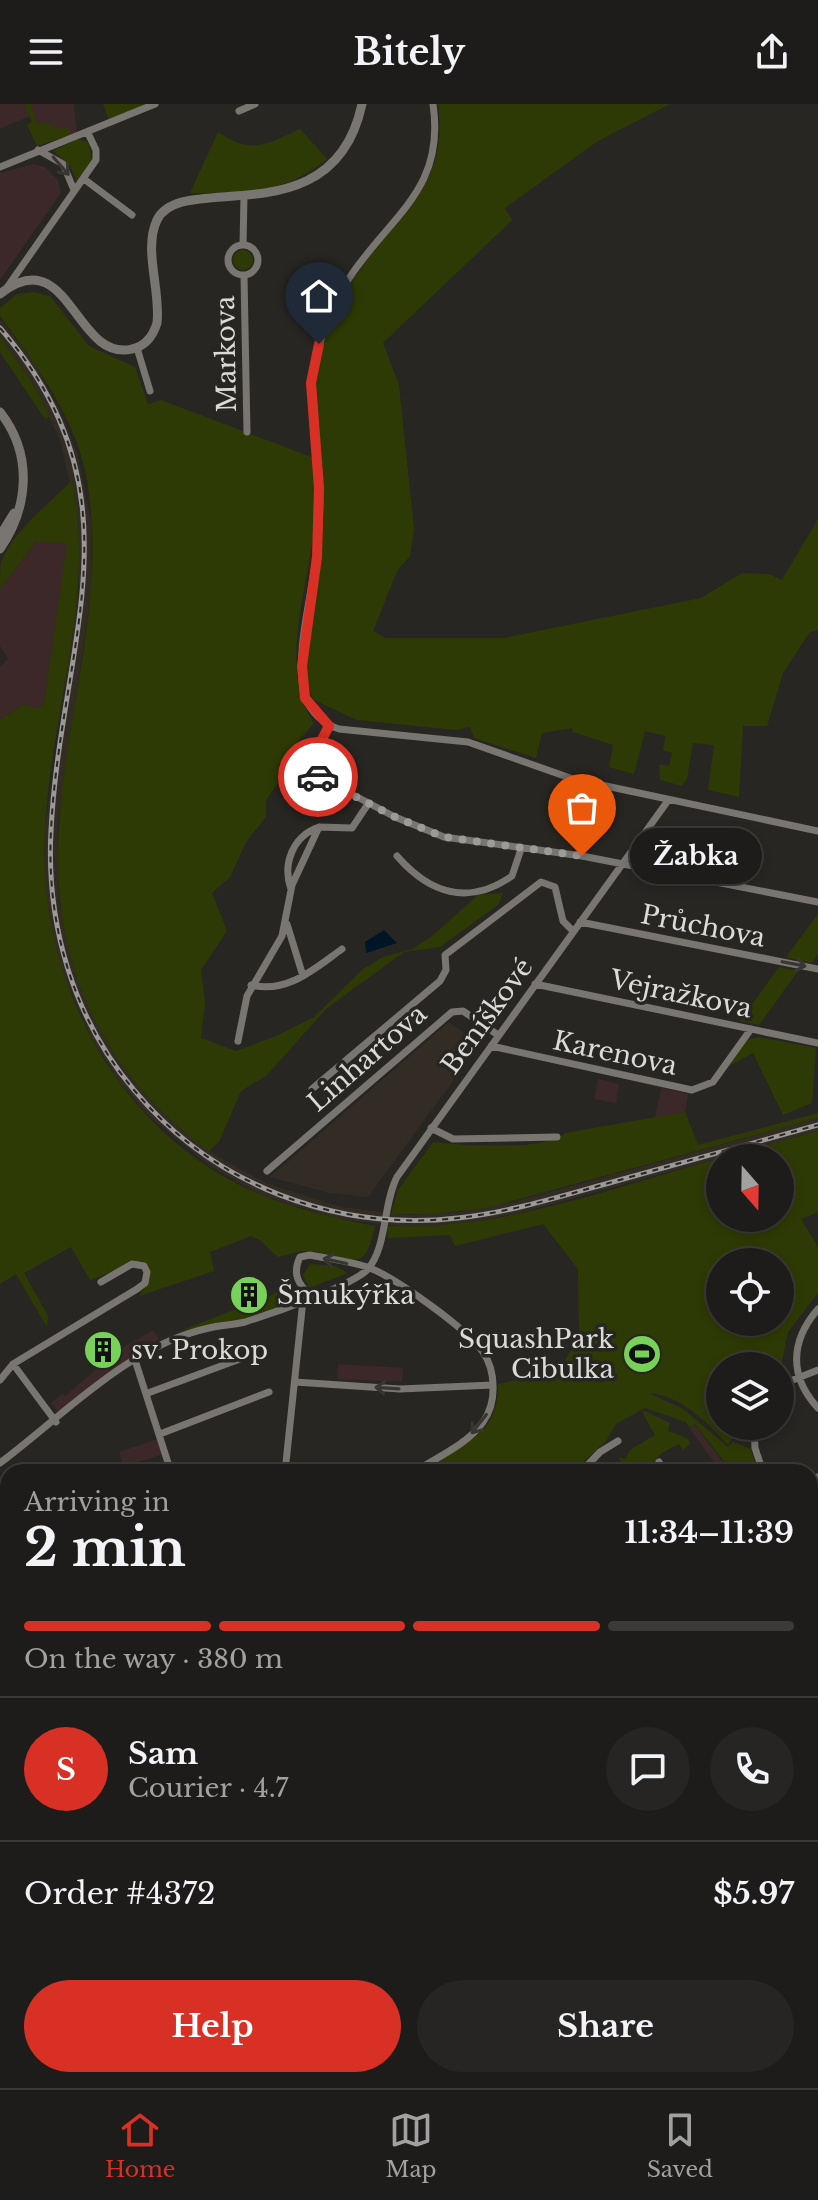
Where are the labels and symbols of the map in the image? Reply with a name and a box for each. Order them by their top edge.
one-way arrow [51,155,70,176]
pin [285,262,353,344]
street label: Markova [209,295,243,413]
courier [278,737,358,817]
pin [548,774,616,856]
callout: Žabka [630,828,762,884]
street label: Průchova [638,898,768,954]
street label: Beníškové [434,952,540,1080]
one-way arrow [781,957,806,972]
street label: Vejražkova [606,963,755,1025]
street label: Linhartova [301,997,433,1118]
street label: Karenova [550,1024,681,1082]
north arrow [706,1144,794,1232]
one-way arrow [322,1252,348,1267]
building icon: Šmukýřka [228,1274,270,1316]
place label: Šmukýřka [277,1279,415,1311]
place label: SquashPark Cibulka [458,1323,615,1385]
building icon: sv. Prokop [82,1329,124,1371]
sports icon: SquashPark Cibulka [621,1333,663,1375]
place label: sv. Prokop [131,1334,268,1366]
one-way arrow [374,1380,401,1395]
one-way arrow [471,1413,488,1434]

